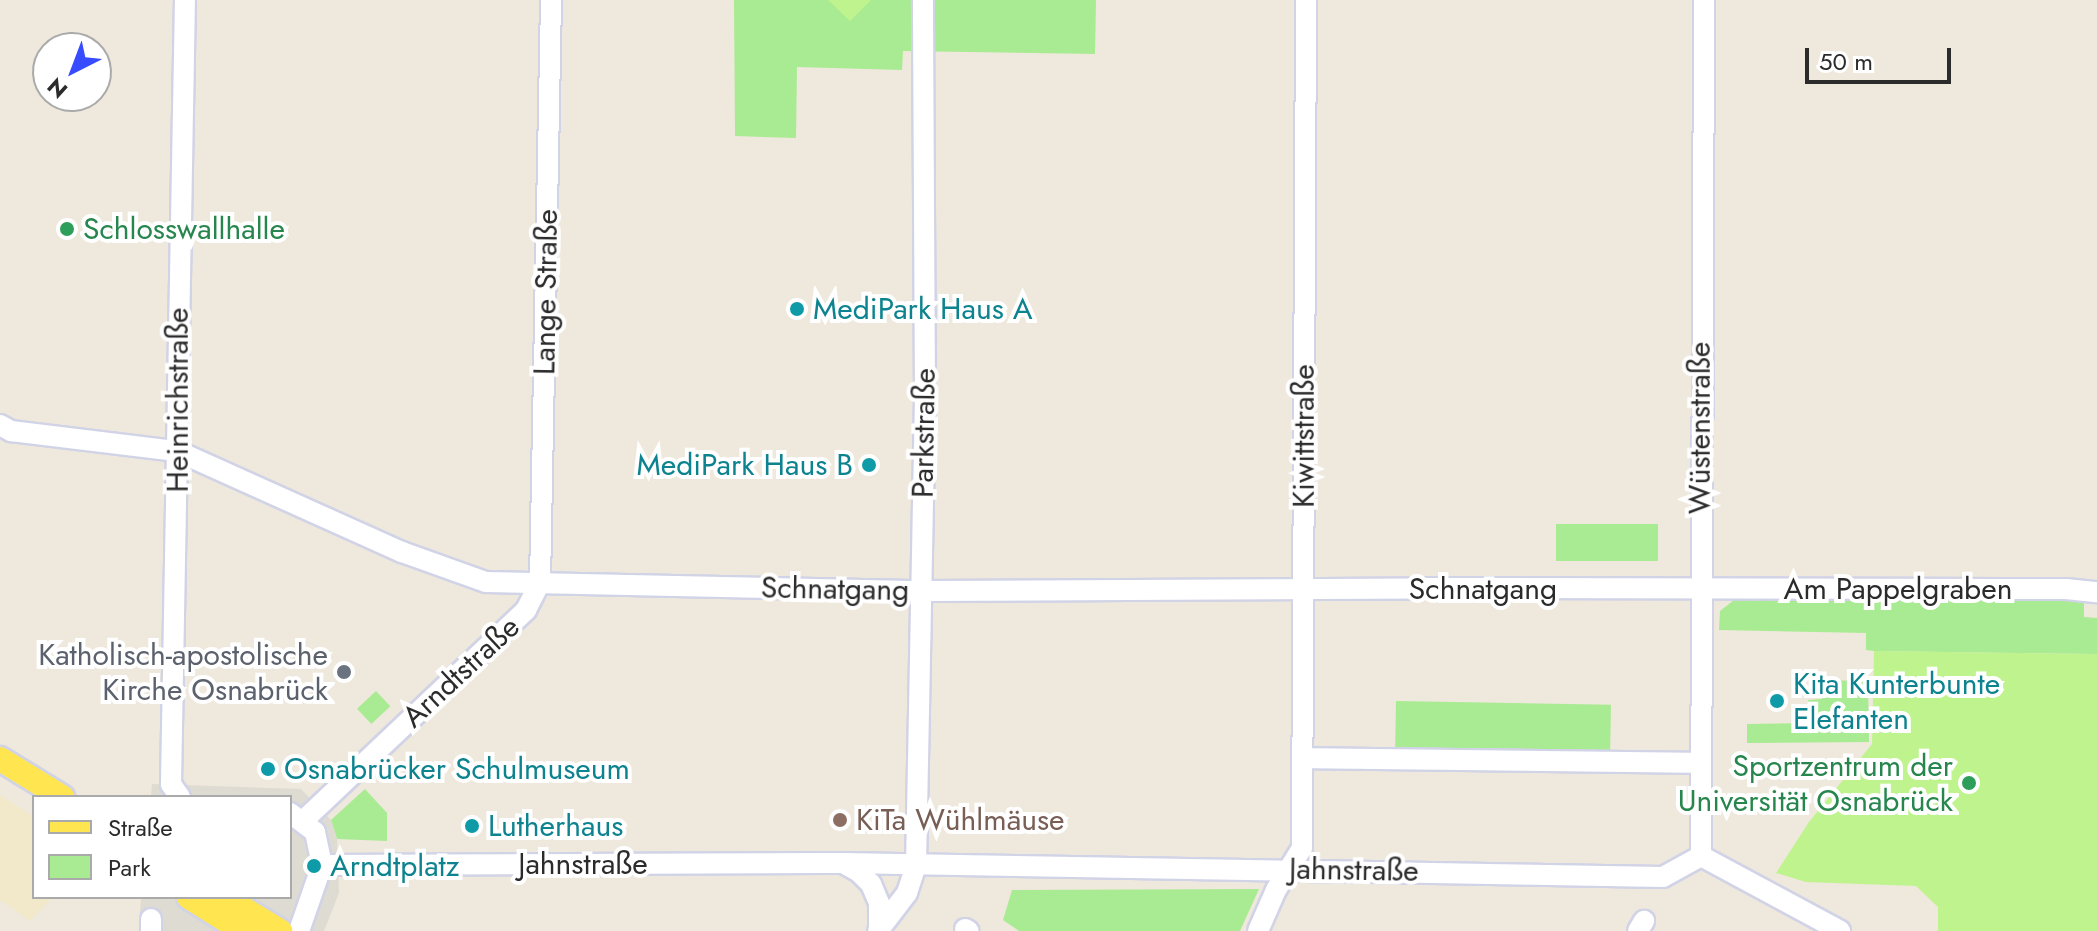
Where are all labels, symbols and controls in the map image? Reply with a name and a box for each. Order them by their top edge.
north arrow [32,32,112,112]
scale bar [1809,32,1955,82]
text: 50 m [1819,44,1873,79]
text: N [40,71,74,106]
street label: Lange Straße [527,209,565,375]
place label: Schlosswallhalle [83,211,285,247]
marker: Schlosswallhalle [58,220,76,238]
place label: MediPark Haus A [813,291,1033,327]
marker: MediPark Haus A [788,300,806,318]
street label: Heinrichstraße [160,307,196,493]
street label: Wüstenstraße [1682,342,1718,514]
street label: Kiwittstraße [1286,364,1322,508]
street label: Parkstraße [905,368,943,498]
place label: MediPark Haus B [636,447,853,483]
marker: MediPark Haus B [860,456,878,474]
street label: Schnatgang [761,570,909,608]
street label: Schnatgang [1409,571,1557,607]
street label: Am Pappelgraben [1784,571,2012,607]
street label: Arndtstraße [395,609,527,735]
place label: Katholisch-apostolische Kirche Osnabrück [38,637,328,708]
marker: Katholisch-apostolische Kirche Osnabrück [335,663,353,681]
place label: Kita Kunterbunte Elefanten [1793,666,2000,736]
marker: Kita Kunterbunte Elefanten [1768,692,1786,710]
place label: Sportzentrum der Universität Osnabrück [1678,748,1953,818]
place label: Osnabrücker Schulmuseum [284,751,630,787]
marker: Osnabrücker Schulmuseum [259,760,277,778]
marker: Sportzentrum der Universität Osnabrück [1960,774,1978,792]
legend [32,795,292,899]
place label: KiTa Wühlmäuse [856,802,1064,838]
place label: Lutherhaus [488,808,623,844]
text: Straße [108,810,173,845]
marker: KiTa Wühlmäuse [831,811,849,829]
marker: Lutherhaus [463,817,481,835]
street label: Jahnstraße [518,846,648,882]
place label: Arndtplatz [330,848,460,884]
text: Park [108,850,151,885]
street label: Jahnstraße [1289,851,1419,889]
marker: Arndtplatz [305,857,323,875]

